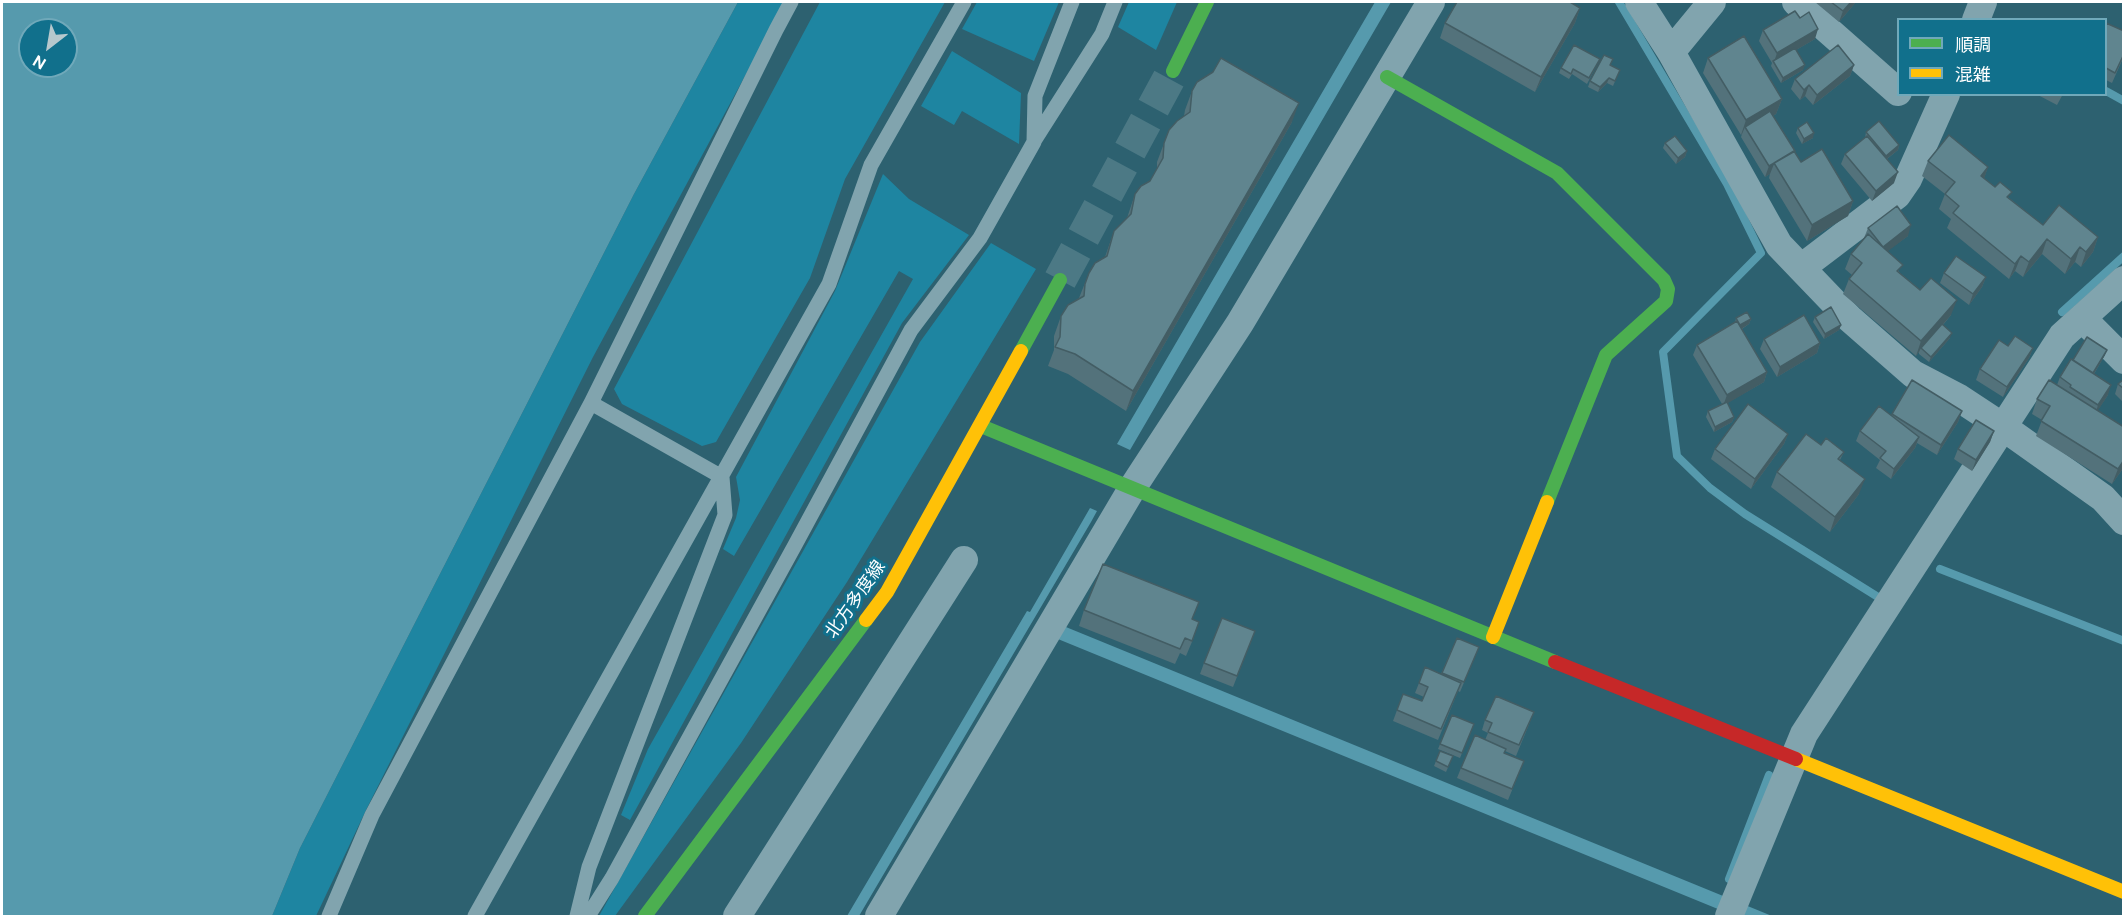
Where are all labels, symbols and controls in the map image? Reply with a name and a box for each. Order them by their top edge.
north arrow [18,18,78,78]
legend [1897,18,2107,96]
text: 順調 [1955,33,1991,57]
text: N [29,50,50,74]
text: 混雑 [1955,63,1991,87]
street label: 北方多度線 [821,557,891,643]

